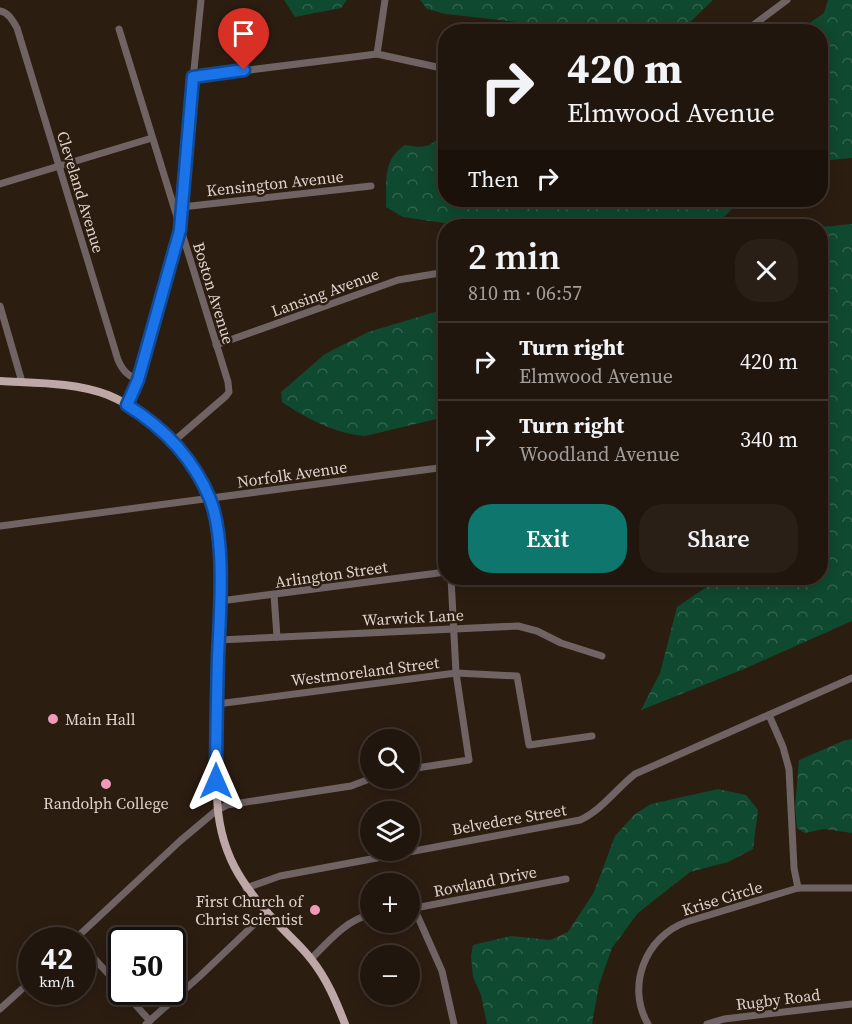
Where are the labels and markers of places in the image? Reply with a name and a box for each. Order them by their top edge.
pin [218,8,269,70]
place label: Main Hall [65,708,136,730]
marker: Main Hall [46,712,60,726]
marker: Randolph College [99,777,113,791]
place label: Randolph College [43,792,169,814]
place label: First Church of Christ Scientist [195,890,304,930]
marker: First Church of Christ Scientist [308,903,322,917]

